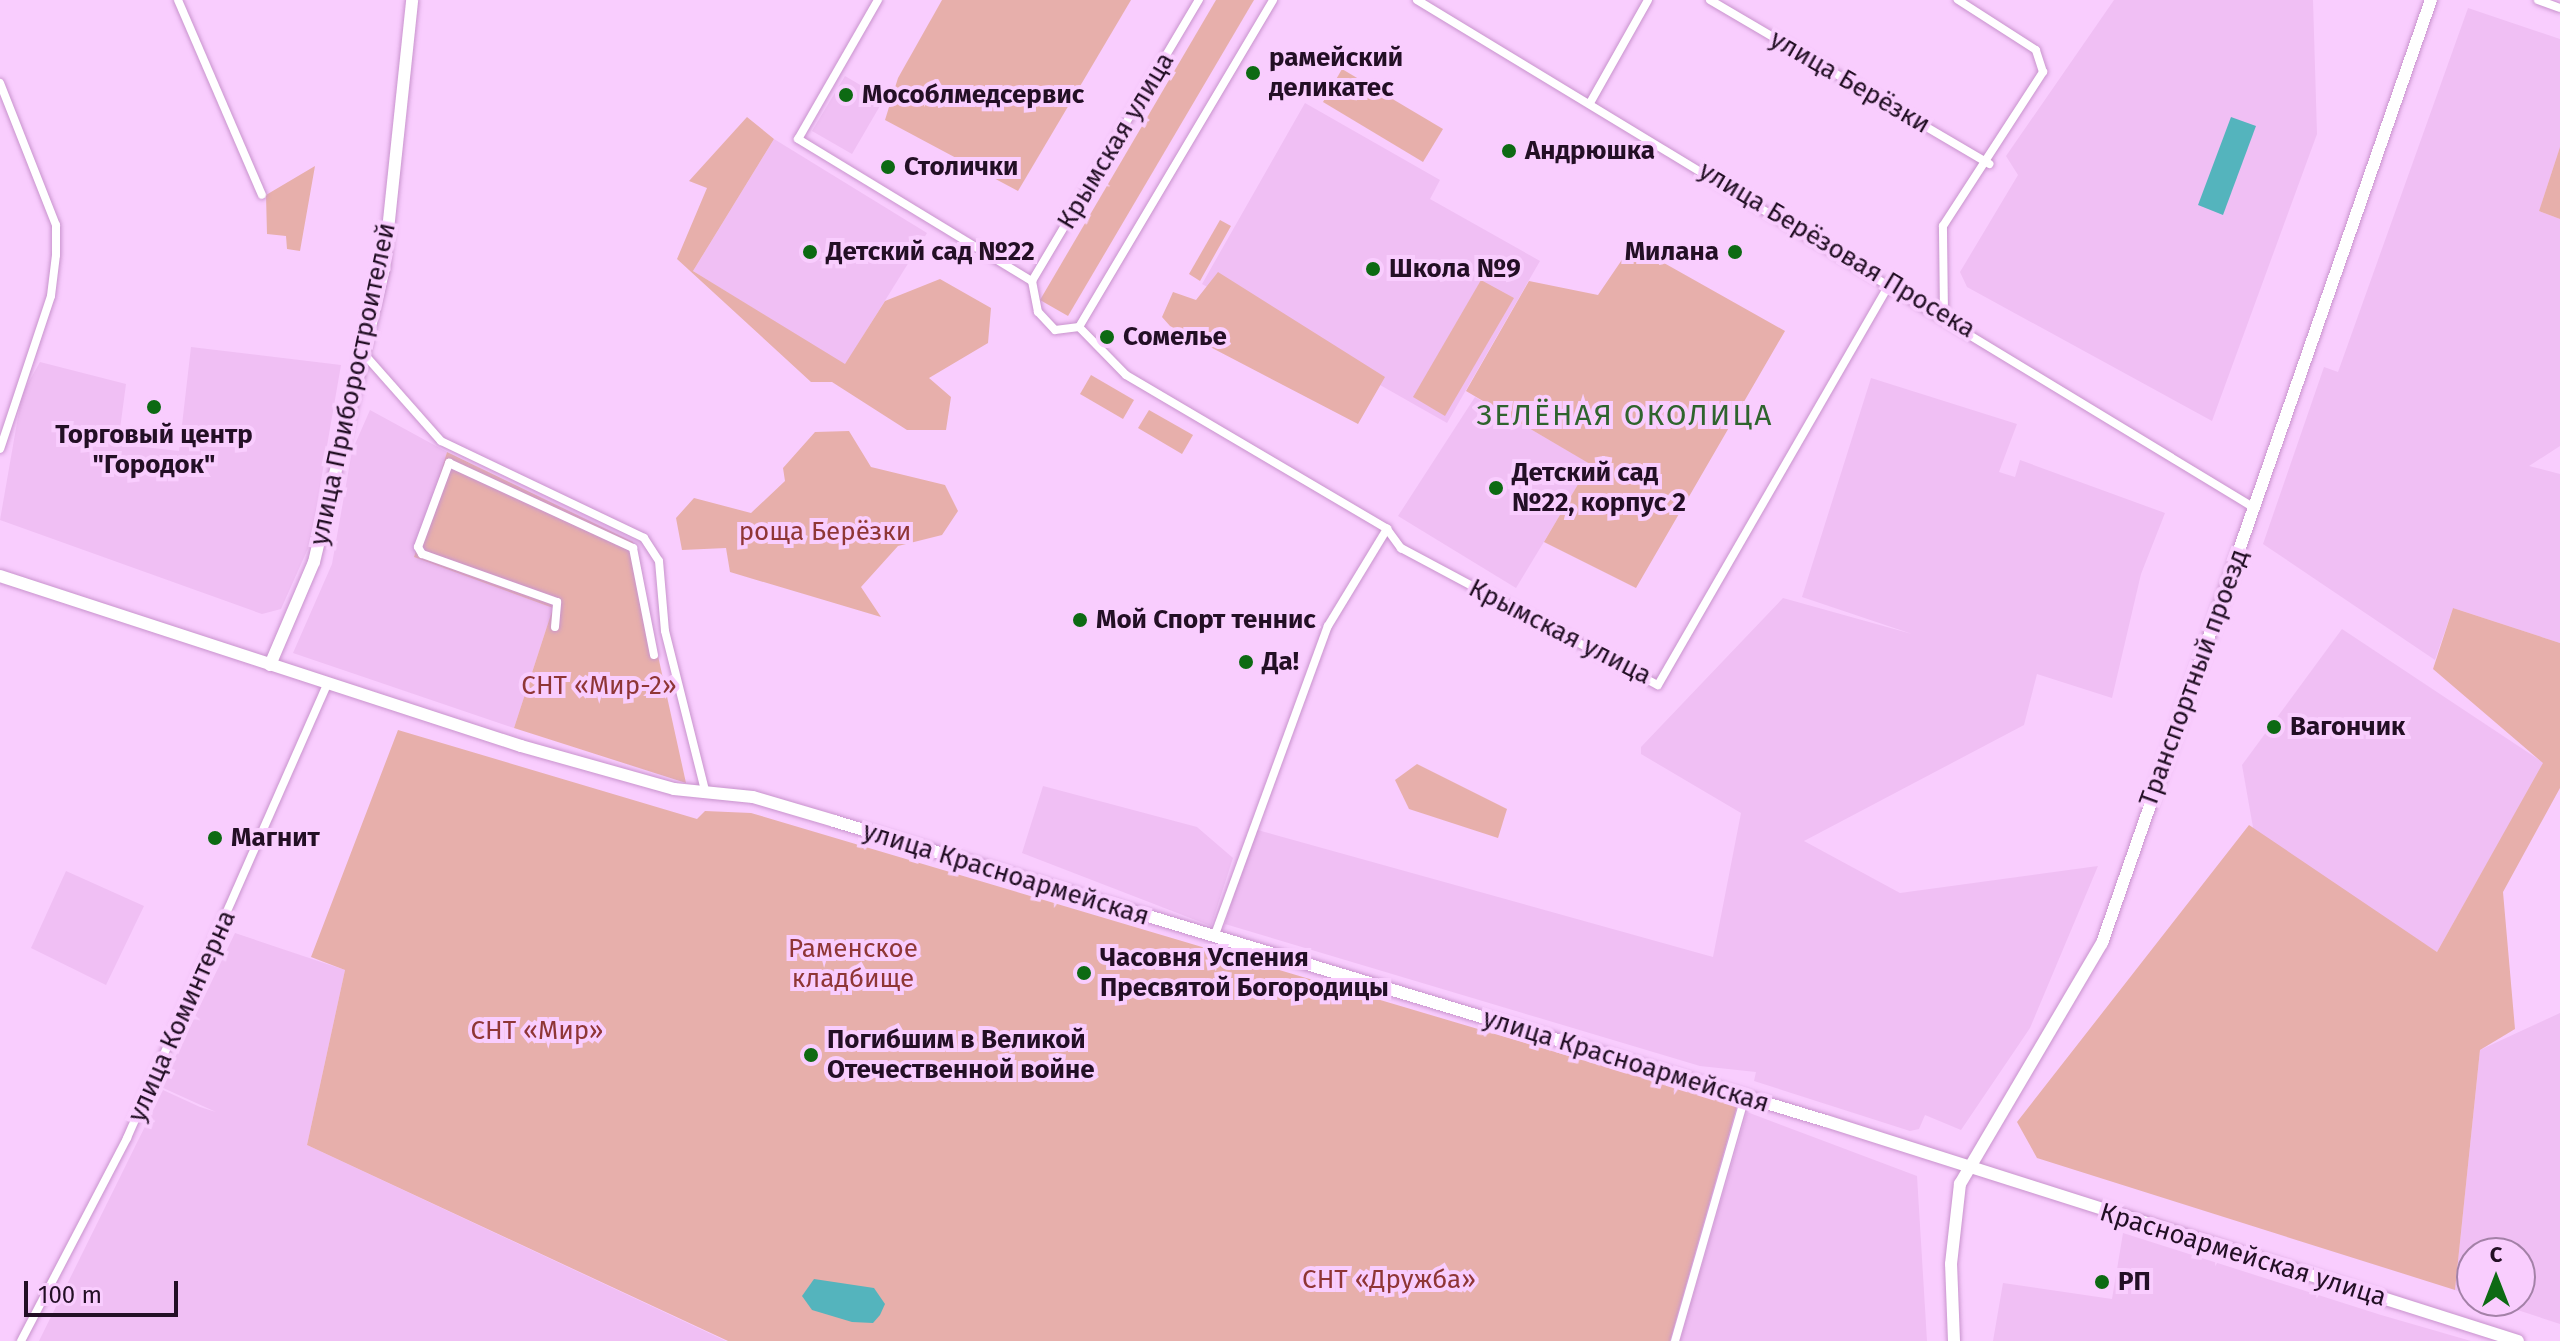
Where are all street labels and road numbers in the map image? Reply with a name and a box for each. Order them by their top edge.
street label: улица Берёзки [1764,24,1936,140]
street label: Крымская улица [1051,47,1181,235]
street label: улица Берёзовая Просека [1693,155,1981,345]
street label: улица Приборостроителей [304,220,402,548]
street label: Транспортный проезд [2133,545,2255,811]
street label: Крымская улица [1464,573,1656,691]
street label: улица Красноармейская [859,816,1153,932]
street label: улица Коминтерна [121,905,243,1127]
street label: улица Красноармейская [1479,1003,1773,1119]
street label: Красноармейская улица [2096,1197,2390,1313]

